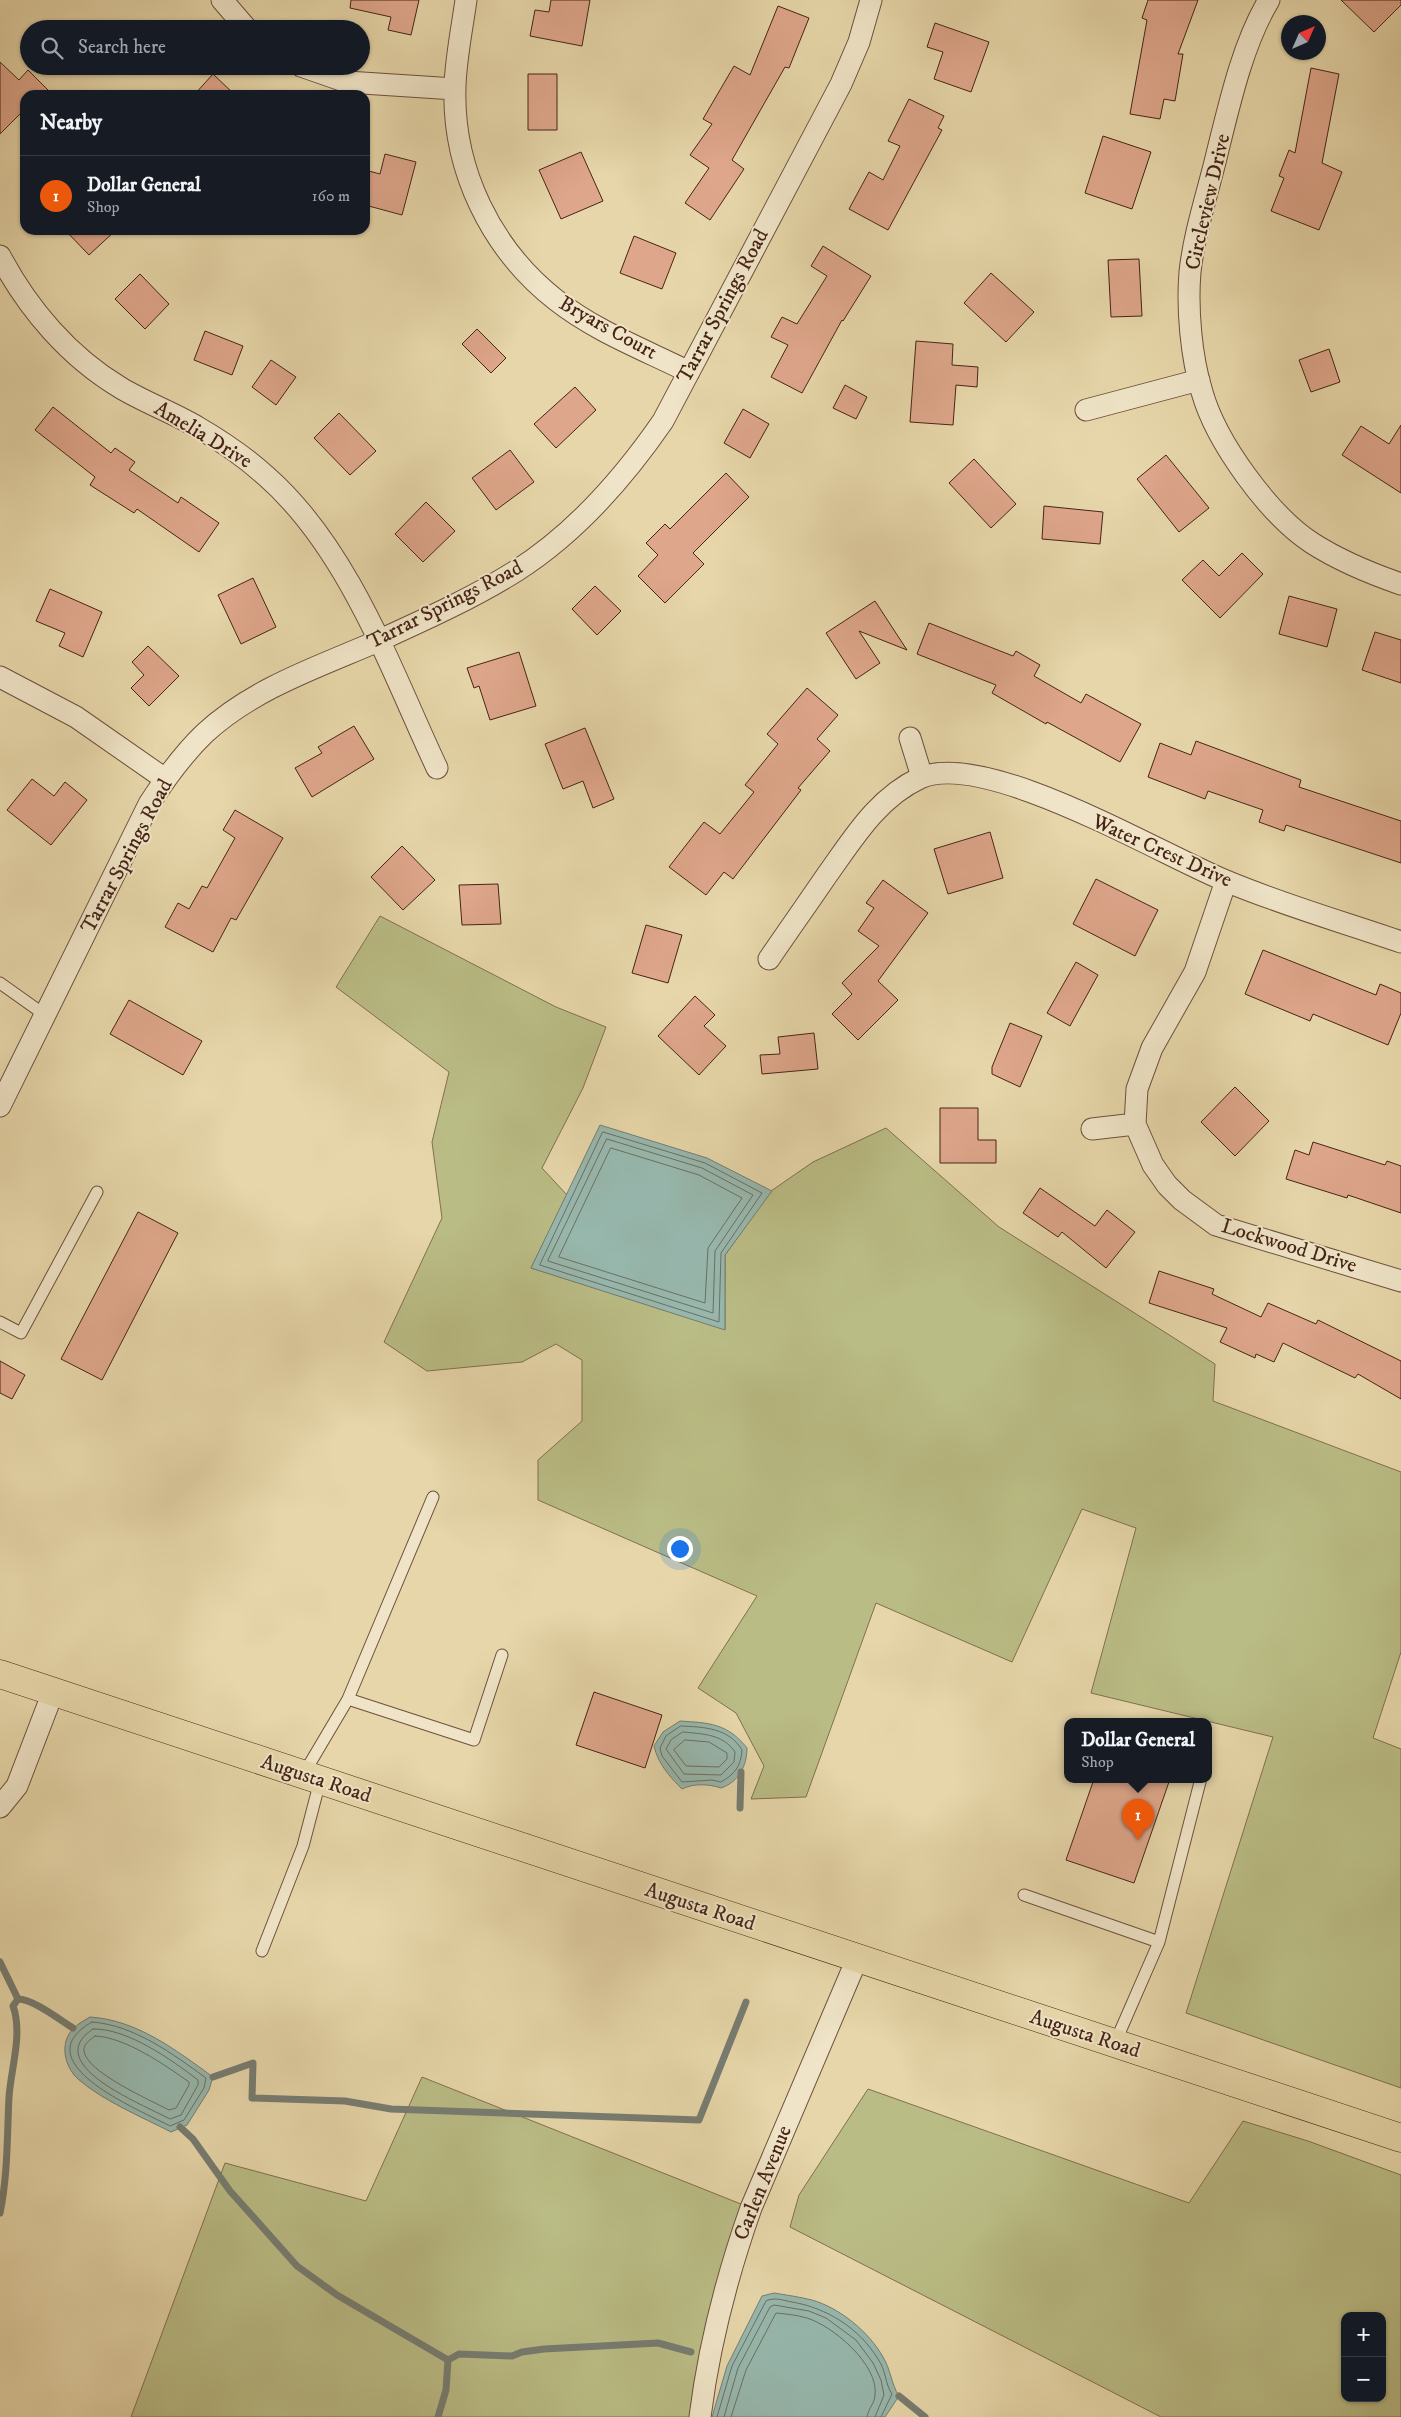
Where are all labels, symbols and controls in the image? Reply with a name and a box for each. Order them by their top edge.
north arrow [1281,15,1326,60]
search box [20,20,370,75]
icon: search [38,34,66,62]
text: Search here [78,36,166,59]
text: Nearby [40,110,102,136]
street label: Circleview Drive [1180,131,1236,273]
text: Dollar General [87,174,201,197]
text: 1 [53,186,59,206]
text: 160 m [312,186,350,206]
text: Shop [87,197,120,217]
street label: Tarrar Springs Road [671,224,775,387]
street label: Bryars Court [554,290,662,366]
street label: Amelia Drive [149,396,257,475]
street label: Tarrar Springs Road [363,554,527,655]
street label: Tarrar Springs Road [75,774,179,937]
street label: Water Crest Drive [1087,808,1236,894]
street label: Lockwood Drive [1218,1213,1360,1279]
your location [667,1536,693,1562]
popup [1064,1718,1212,1783]
text: Dollar General [1081,1729,1195,1752]
street label: Augusta Road [258,1749,375,1809]
text: Shop [1081,1752,1114,1772]
pin: 1 [1122,1799,1154,1840]
street label: Augusta Road [642,1877,759,1937]
street label: Augusta Road [1027,2004,1144,2064]
street label: Carlen Avenue [728,2122,798,2244]
map controls [1341,2312,1386,2402]
button: + [1341,2312,1386,2357]
button: − [1341,2357,1386,2402]

